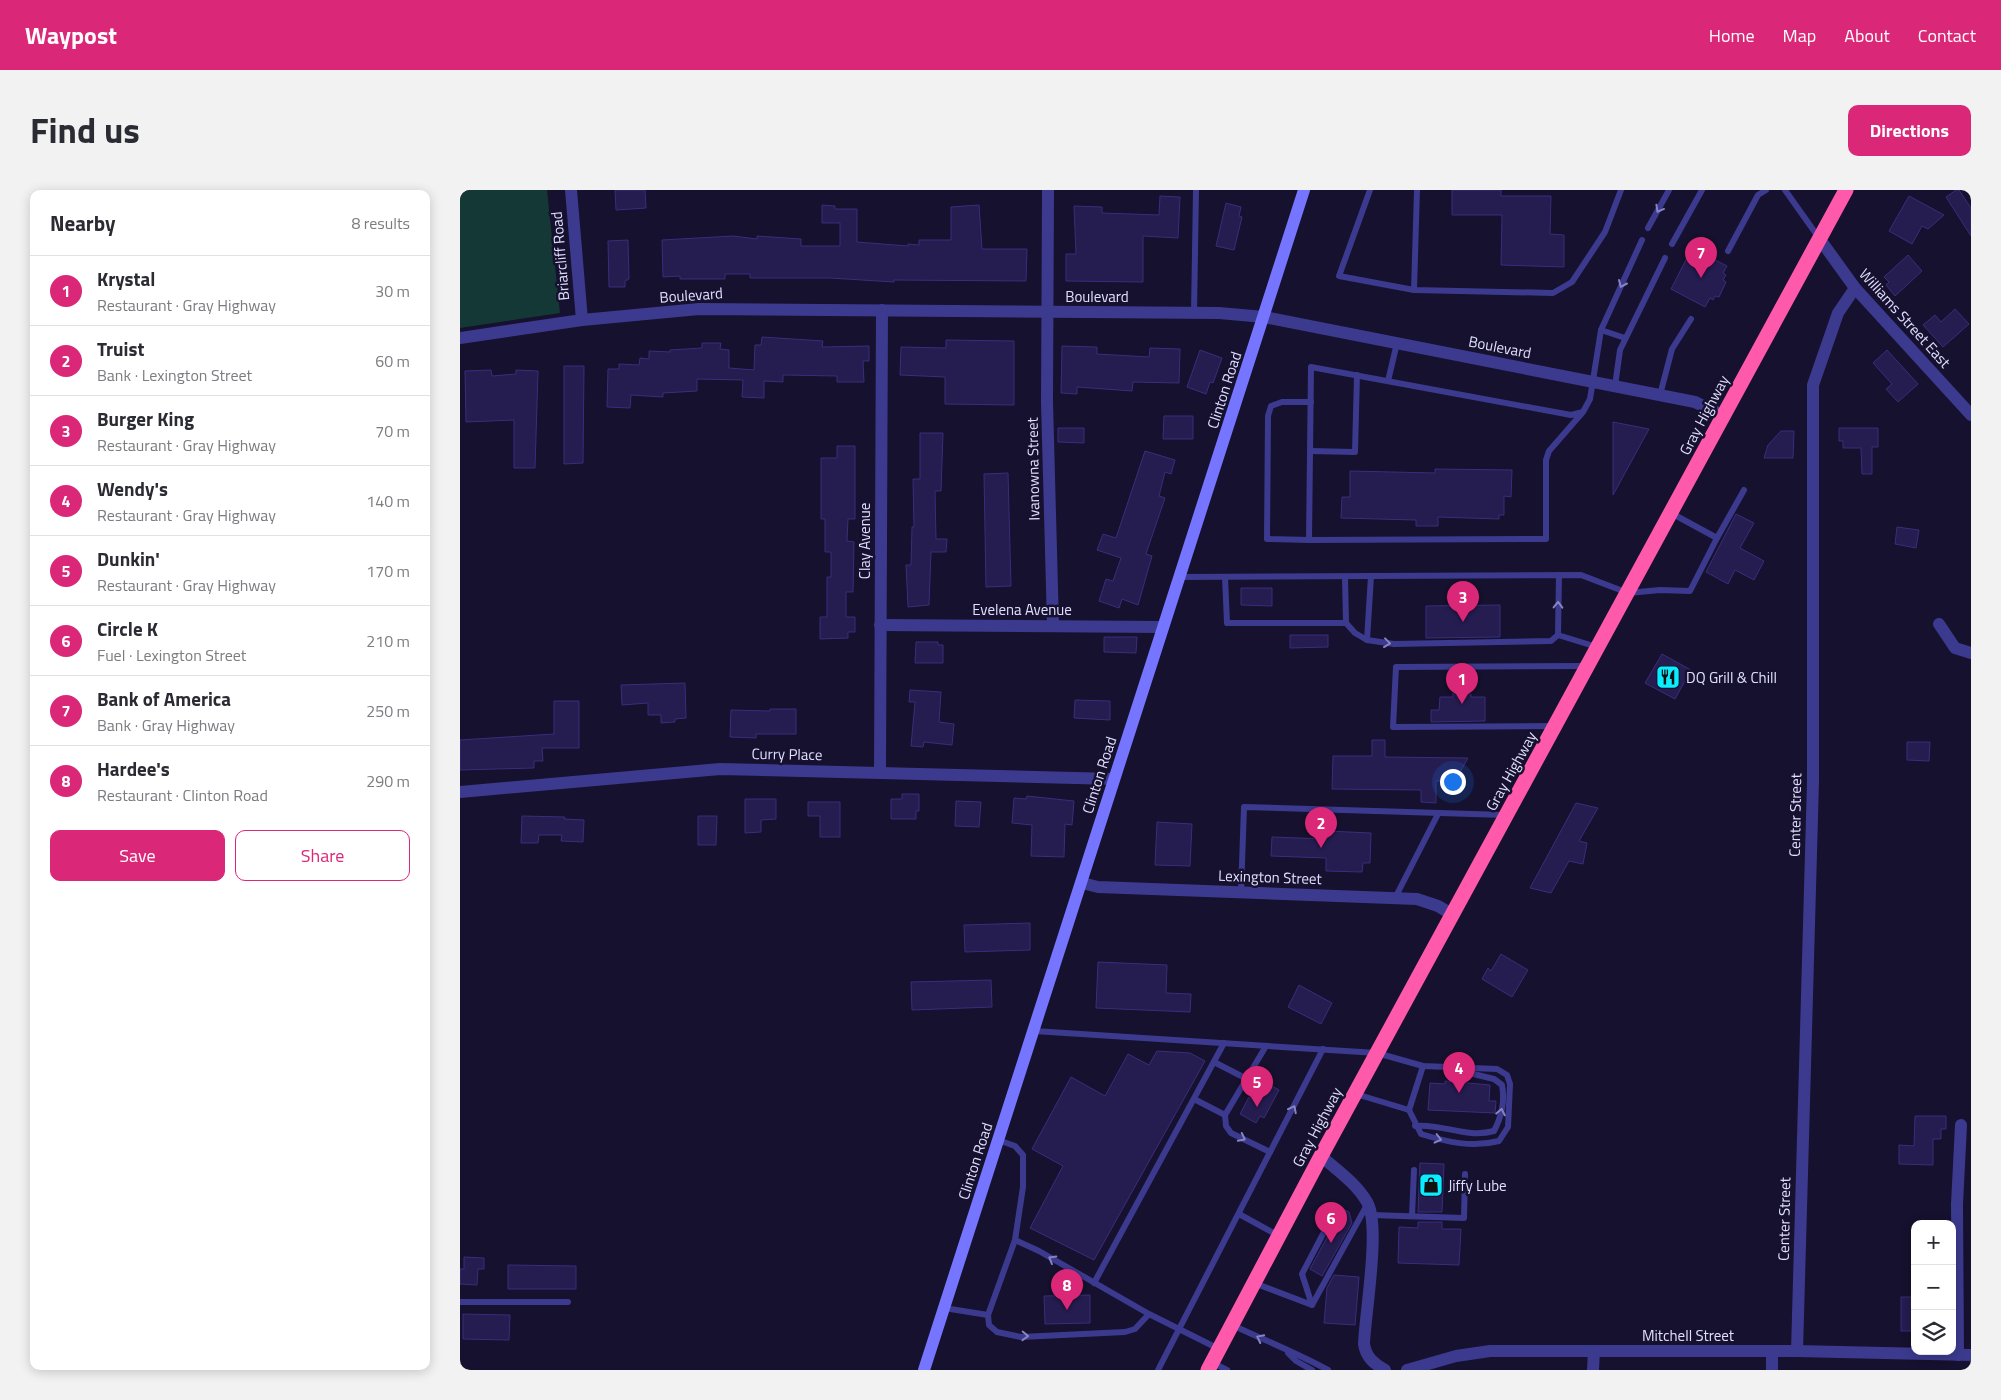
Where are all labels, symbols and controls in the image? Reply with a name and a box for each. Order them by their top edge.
text: Waypost [25,17,117,53]
text: Home [1709,22,1755,49]
text: Map [1783,22,1816,49]
text: About [1844,22,1890,49]
text: Contact [1918,22,1976,49]
text: Find us [30,103,140,157]
button: Directions [1848,105,1971,156]
one-way arrow [1655,204,1665,213]
text: Nearby [50,207,115,239]
text: 8 results [351,211,410,235]
street label: Briarcliff Road [545,211,575,301]
pin: 7 [1685,237,1717,278]
street label: Williams Street East [1854,263,1957,373]
text: Krystal [97,264,155,293]
text: 1 [62,279,70,303]
text: 30 m [375,279,410,303]
one-way arrow [1617,279,1628,288]
street label: Boulevard [658,281,724,309]
street label: Boulevard [1065,285,1129,308]
text: Restaurant · Gray Highway [97,293,276,317]
street label: Boulevard [1467,330,1533,364]
text: Truist [97,334,144,363]
street label: Clinton Road [1201,348,1247,432]
text: 2 [62,349,70,373]
text: 60 m [375,349,410,373]
text: Bank · Lexington Street [97,363,252,387]
street label: Gray Highway [1673,371,1735,459]
text: Burger King [97,404,194,433]
street label: Ivanowna Street [1021,416,1045,521]
text: 3 [62,419,70,443]
text: 70 m [375,419,410,443]
text: Restaurant · Gray Highway [97,433,276,457]
text: Wendy's [97,474,168,503]
text: 4 [62,489,70,513]
text: 140 m [366,489,410,513]
text: Restaurant · Gray Highway [97,503,276,527]
street label: Clay Avenue [853,503,876,579]
text: Dunkin' [97,544,160,573]
text: 5 [62,559,70,583]
text: 170 m [366,559,410,583]
text: Restaurant · Gray Highway [97,573,276,597]
pin: 3 [1447,581,1479,622]
street label: Evelena Avenue [972,598,1072,621]
one-way arrow [1553,601,1563,609]
text: Circle K [97,614,158,643]
text: 6 [62,629,70,653]
text: 210 m [366,629,410,653]
one-way arrow [1383,637,1391,648]
text: Fuel · Lexington Street [97,643,247,667]
pin: 1 [1446,663,1478,704]
restaurant icon: DQ Grill & Chill [1655,664,1681,690]
place label: DQ Grill & Chill [1686,666,1777,689]
text: Bank of America [97,684,231,713]
text: 7 [62,699,70,723]
text: 250 m [366,699,410,723]
text: Bank · Gray Highway [97,713,235,737]
street label: Gray Highway [1480,727,1542,815]
street label: Clinton Road [1076,733,1122,817]
street label: Curry Place [751,742,823,766]
text: Hardee's [97,754,170,783]
text: 8 [62,769,70,793]
text: 290 m [366,769,410,793]
your location [1440,769,1466,795]
street label: Center Street [1783,772,1807,857]
text: Restaurant · Clinton Road [97,783,268,807]
pin: 2 [1305,807,1337,848]
button: Save [50,830,225,881]
button: Share [235,830,410,881]
street label: Lexington Street [1218,864,1323,890]
pin: 4 [1443,1052,1475,1093]
pin: 5 [1241,1066,1273,1107]
street label: Gray Highway [1286,1083,1348,1171]
one-way arrow [1287,1105,1297,1114]
one-way arrow [1495,1108,1506,1117]
street label: Clinton Road [952,1119,998,1203]
one-way arrow [1237,1132,1246,1142]
one-way arrow [1433,1133,1442,1144]
shop icon: Jiffy Lube [1418,1172,1444,1198]
place label: Jiffy Lube [1448,1174,1507,1197]
street label: Center Street [1772,1176,1796,1261]
pin: 6 [1315,1202,1347,1243]
map controls [1911,1220,1956,1355]
button: + [1911,1220,1956,1265]
one-way arrow [1049,1255,1058,1265]
button: − [1911,1265,1956,1310]
pin: 8 [1051,1269,1083,1310]
button: layers [1911,1310,1956,1355]
street label: Mitchell Street [1642,1324,1735,1347]
one-way arrow [1022,1331,1029,1341]
one-way arrow [1256,1334,1265,1344]

